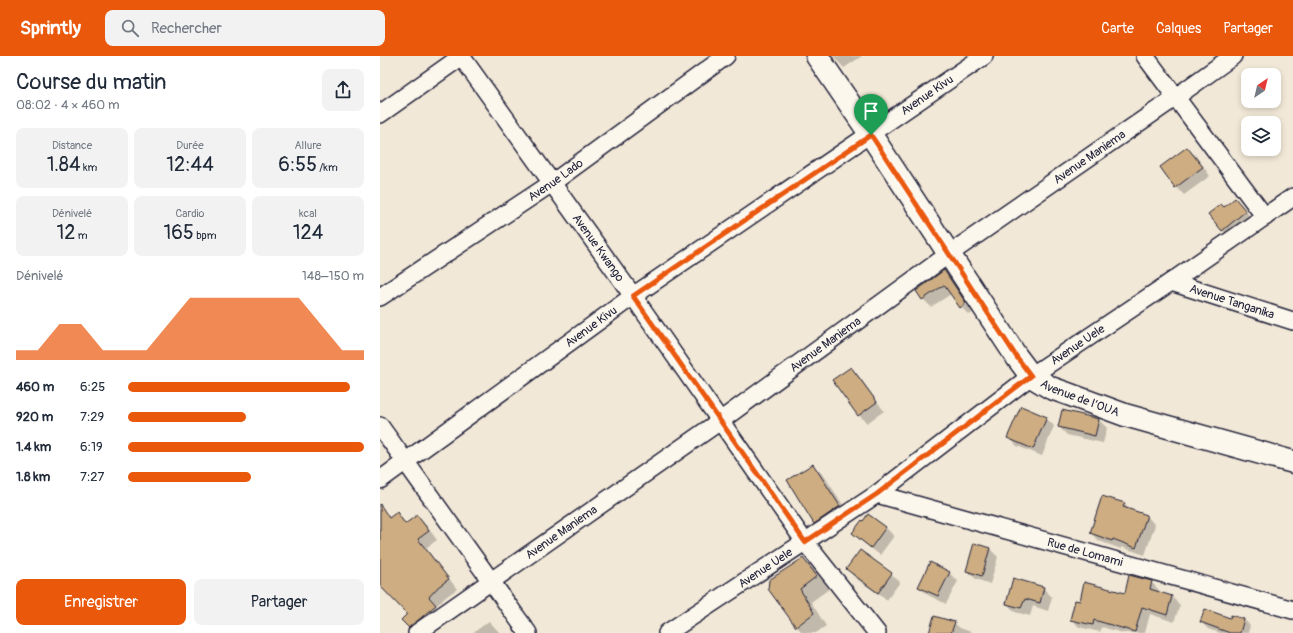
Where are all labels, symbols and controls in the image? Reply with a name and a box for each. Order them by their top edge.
search box [105,10,385,46]
text: Sprintly [20,16,81,40]
icon: search [119,17,141,39]
text: Rechercher [151,19,222,38]
text: Carte [1101,20,1134,37]
text: Calques [1156,20,1201,37]
text: Partager [1223,20,1273,37]
text: Course du matin [16,68,167,96]
north arrow [1241,68,1281,108]
map controls [1241,68,1281,156]
button: share [322,69,364,111]
street label: Avenue Kivu [898,72,957,119]
pin [854,94,888,135]
text: 08:02 · 4 × 460 m [16,97,120,113]
icon: arrive [860,100,882,122]
button: layers [1241,116,1281,156]
street label: Avenue Maniema [1051,127,1129,187]
text: Distance [52,139,92,152]
text: Durée [176,139,204,152]
text: Allure [294,139,322,152]
text: 1.84 [47,152,81,177]
text: 12:44 [166,152,214,177]
text: 6:55 [278,152,317,177]
street label: Avenue Lado [525,155,587,205]
text: km [81,161,97,174]
text: /km [317,161,338,174]
text: Dénivelé [52,207,92,220]
text: Cardio [176,207,204,220]
text: kcal [299,207,317,220]
street label: Avenue Kwango [569,211,628,285]
text: 12 [56,220,75,245]
text: 165 [163,220,194,245]
text: 124 [293,220,323,245]
text: m [75,229,88,242]
text: bpm [194,229,217,242]
text: Dénivelé [16,268,63,284]
text: 148–150 m [302,268,364,284]
street label: Avenue Tanganika [1187,281,1277,323]
street label: Avenue Kivu [562,303,620,351]
street label: Avenue Maniema [787,314,864,376]
street label: Avenue Uele [1048,322,1108,369]
street label: Avenue de l’OUA [1038,376,1121,420]
text: 460 m [16,379,54,395]
text: 6:25 [80,379,105,395]
text: 920 m [16,409,53,425]
text: 7:29 [80,409,104,425]
text: 1.4 km [16,439,51,455]
text: 6:19 [80,439,103,455]
text: 1.8 km [16,469,50,485]
text: 7:27 [80,469,105,485]
street label: Avenue Maniema [523,502,601,563]
street label: Rue de Lomami [1045,535,1125,570]
street label: Avenue Uele [736,545,796,592]
button: Enregistrer [16,579,186,625]
button: Partager [194,579,364,625]

